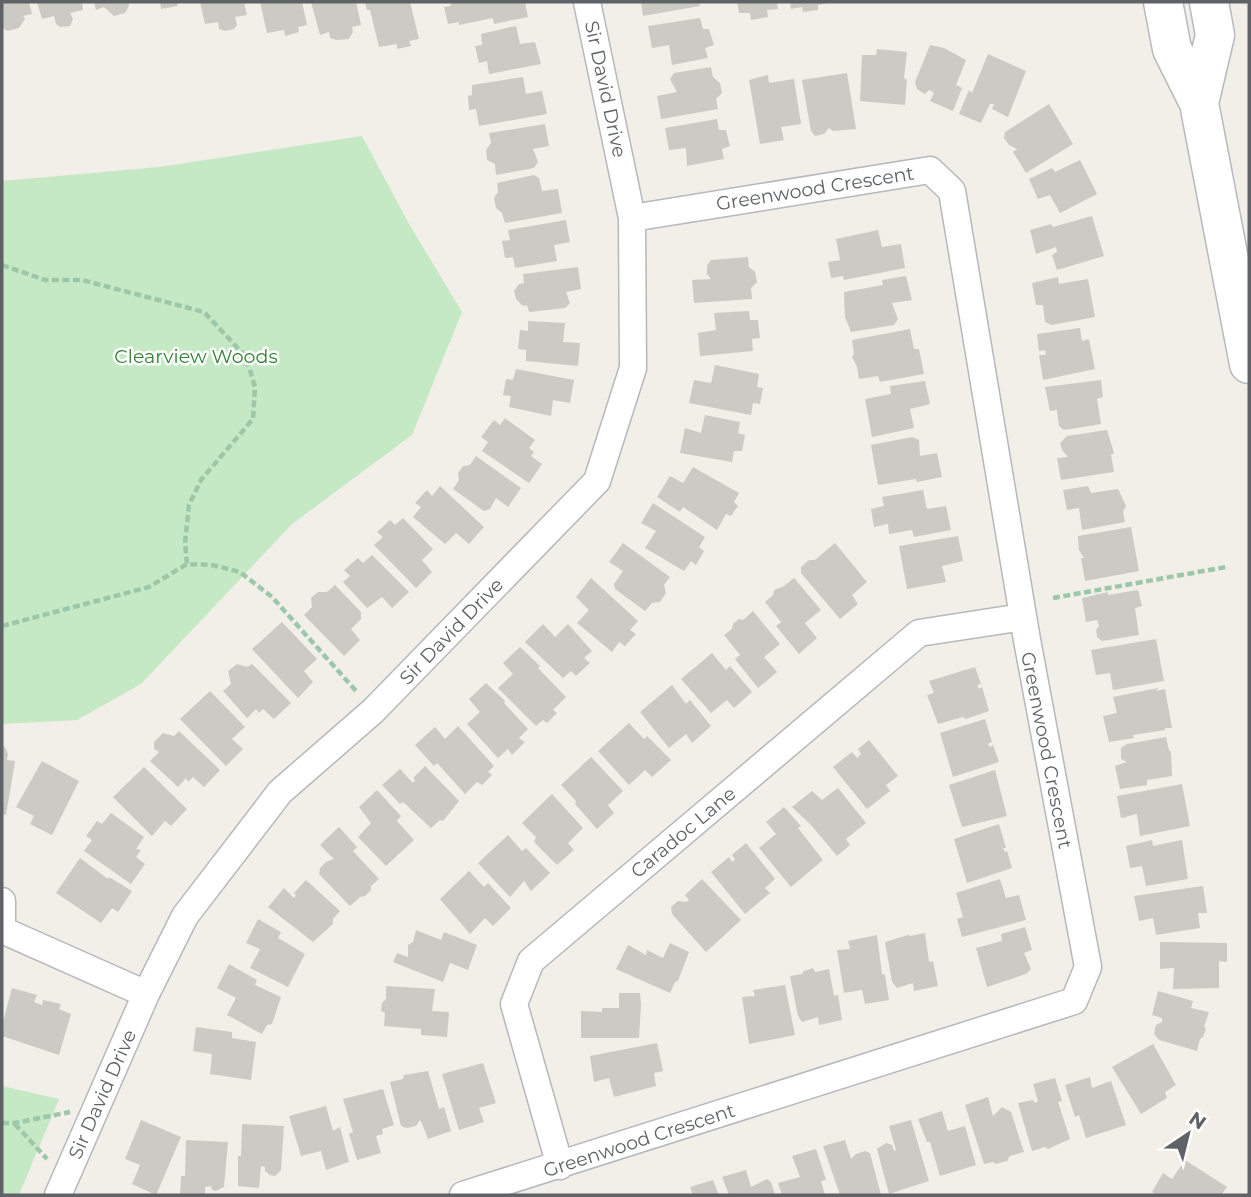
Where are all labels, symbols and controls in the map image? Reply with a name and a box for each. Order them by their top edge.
street label: Sir David Drive [580,19,631,160]
street label: Greenwood Crescent [715,161,916,215]
park label: Clearview Woods [114,345,278,368]
street label: Sir David Drive [395,573,508,689]
street label: Greenwood Crescent [1016,650,1077,851]
street label: Caradoc Lane [626,782,740,883]
street label: Sir David Drive [64,1026,141,1162]
street label: Greenwood Crescent [541,1099,738,1182]
north arrow [1153,1099,1223,1169]
text: N [1185,1107,1210,1134]

